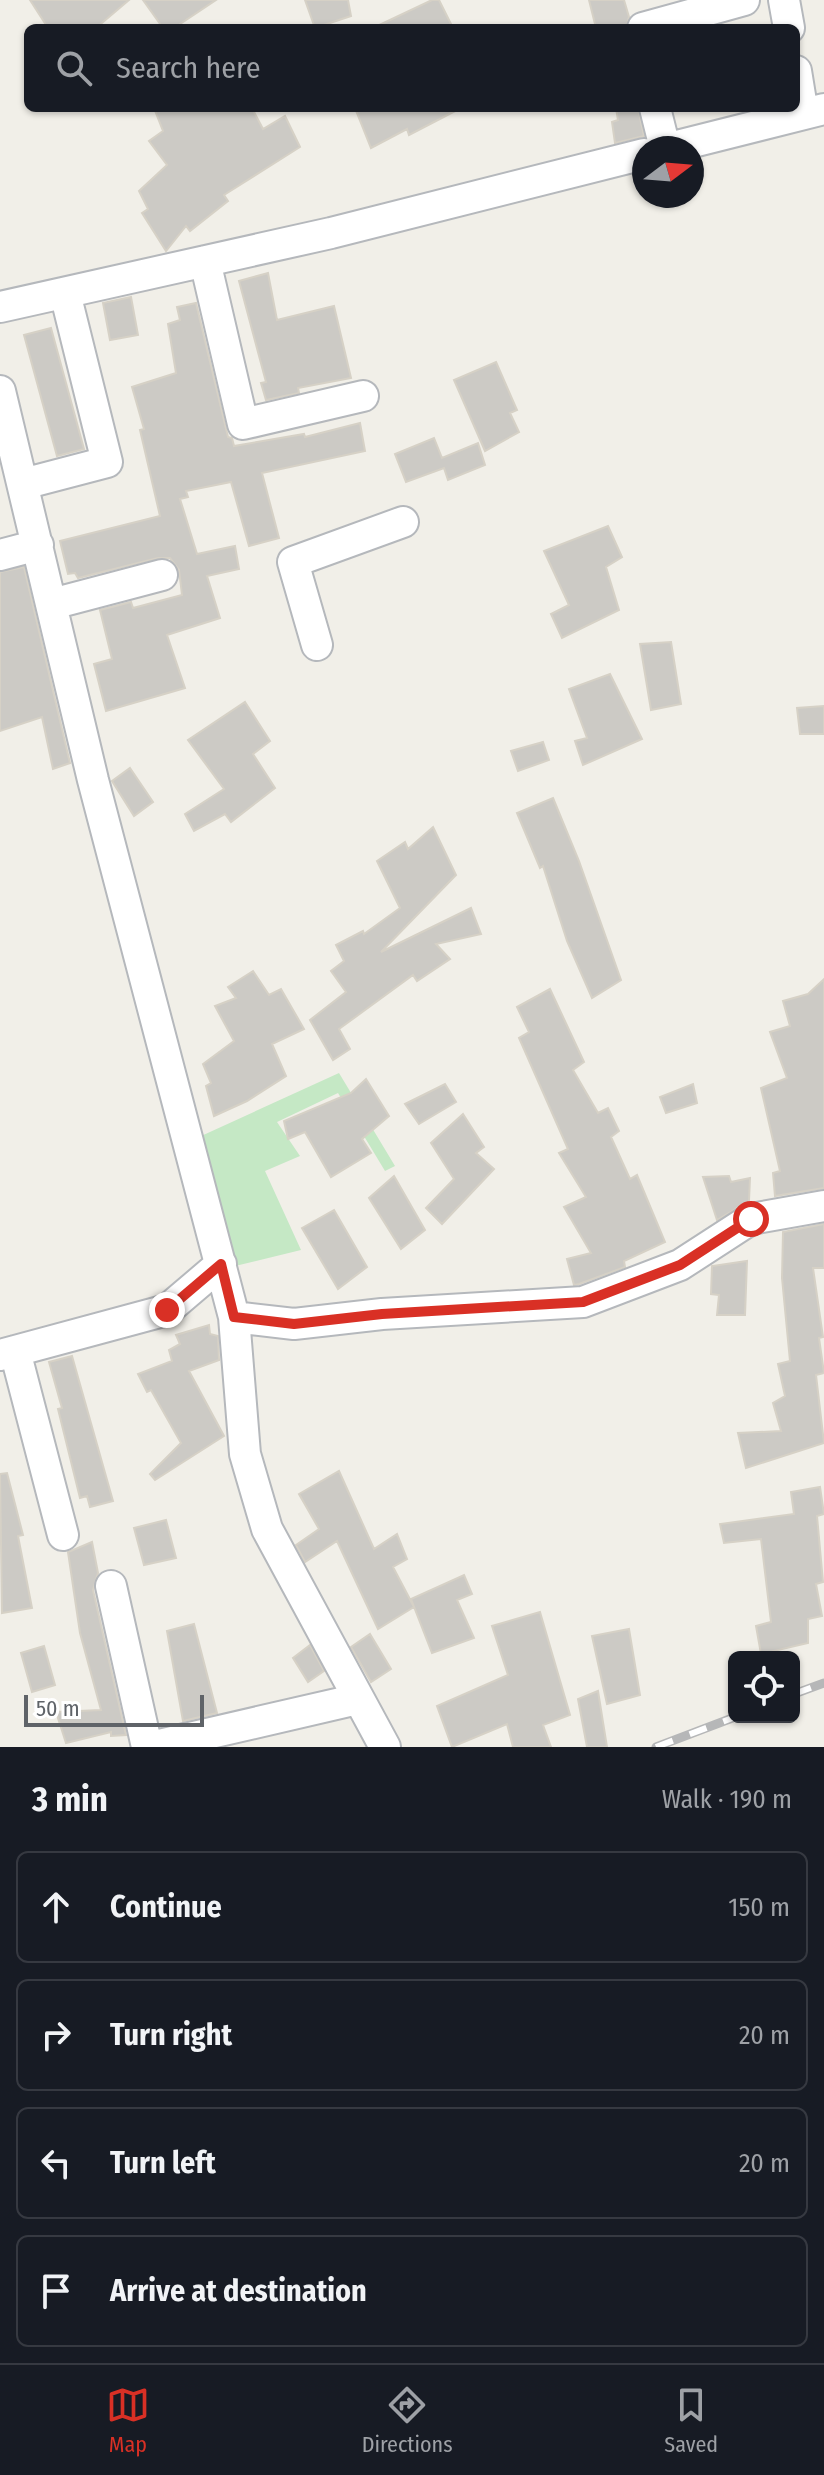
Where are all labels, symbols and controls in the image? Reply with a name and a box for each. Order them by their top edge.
search box [24,24,800,112]
icon: search [52,46,96,90]
text: Search here [116,50,261,86]
north arrow [632,136,704,208]
route start [733,1201,769,1237]
route end [149,1292,185,1328]
map controls [728,1651,800,1723]
button: locate [728,1651,800,1723]
scale bar [24,1691,204,1727]
text: 50 m [36,1695,80,1722]
text: 3 min [32,1779,108,1820]
text: Walk · 190 m [662,1784,792,1815]
icon: ahead [34,1885,78,1929]
text: Continue [110,1889,222,1925]
text: 150 m [728,1892,790,1923]
icon: right [34,2013,78,2057]
text: Turn right [110,2017,232,2053]
text: 20 m [739,2020,790,2051]
icon: left [34,2141,78,2185]
text: Turn left [110,2145,216,2181]
text: 20 m [739,2148,790,2179]
icon: arrive [34,2269,78,2313]
text: Arrive at destination [110,2273,367,2309]
tab: Map [106,2383,150,2458]
tab: Directions [362,2383,453,2458]
tab: Saved [664,2383,718,2458]

